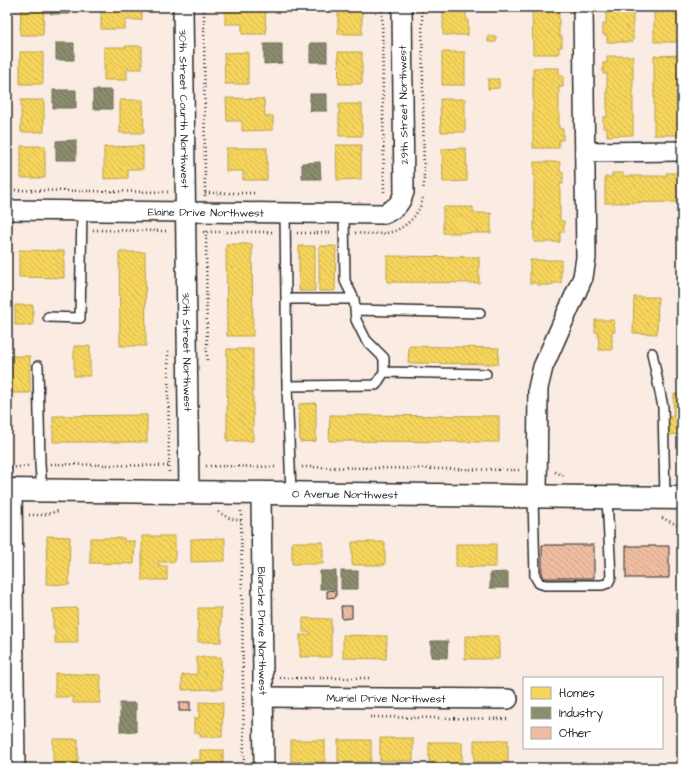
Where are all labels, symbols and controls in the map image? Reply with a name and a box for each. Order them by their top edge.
street label: 30th Street Courth Northwest [175,29,192,189]
street label: 29th Street Northwest [395,45,412,165]
street label: Elaine Drive Northwest [148,204,265,221]
street label: 30th Street Northwest [179,292,195,412]
street label: O Avenue Northwest [292,486,399,503]
street label: Blanche Drive Northwest [254,567,270,696]
legend [523,677,663,749]
text: Homes [559,685,595,702]
street label: Muriel Drive Northwest [326,691,446,706]
text: Industry [559,705,604,723]
text: Other [559,725,591,742]

